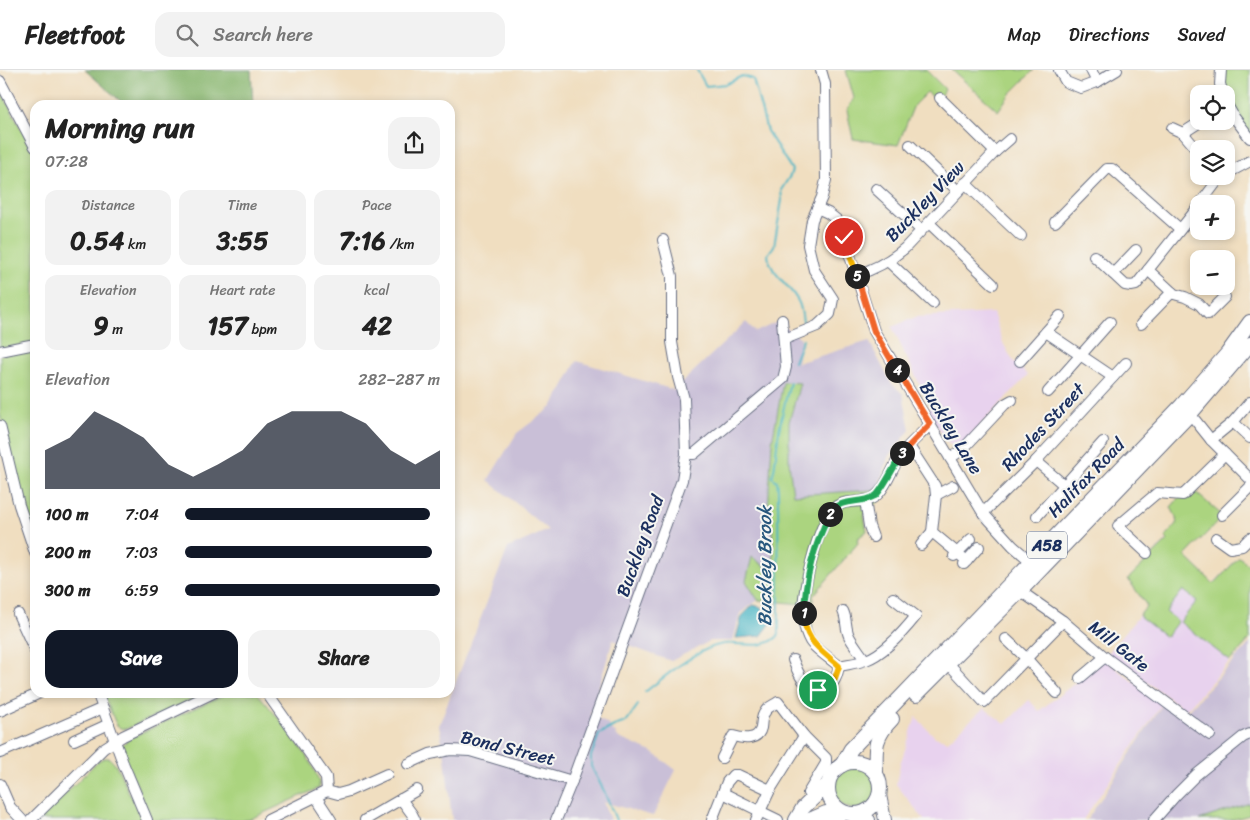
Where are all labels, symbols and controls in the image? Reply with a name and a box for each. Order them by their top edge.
search box [155,12,505,57]
text: Fleetfoot [25,14,125,56]
text: Search here [213,18,313,51]
text: Map [1008,19,1041,51]
text: Directions [1069,19,1150,51]
text: Saved [1178,19,1225,51]
icon: search [173,21,201,49]
map controls [1190,85,1235,295]
button: locate [1190,85,1235,130]
text: Morning run [45,103,195,152]
button: share [388,117,440,169]
button: layers [1190,140,1235,185]
text: 07:28 [45,147,88,176]
street label: Buckley View [877,152,973,250]
text: Distance [82,193,135,218]
text: Time [228,193,257,218]
text: Pace [362,193,392,218]
button: + [1190,195,1235,240]
pin [823,216,865,258]
text: 0.54 [70,218,124,263]
text: 3:55 [217,218,268,263]
text: 7:16 [339,218,386,263]
icon: check [830,223,858,251]
text: km [124,232,146,257]
text: /km [386,232,415,257]
button: − [1190,250,1235,295]
pin: 5 [844,264,870,288]
text: 5 [853,264,862,289]
text: Elevation [80,278,137,303]
text: Heart rate [210,278,275,303]
text: kcal [364,278,390,303]
text: 9 [93,303,109,348]
text: 157 [208,303,248,348]
text: 42 [362,303,392,348]
text: m [109,317,123,342]
text: bpm [248,317,277,342]
pin: 4 [884,358,910,382]
text: 4 [893,358,902,383]
text: Elevation [45,365,110,394]
text: 282–287 m [358,365,440,394]
street label: Buckley Lane [910,375,992,481]
street label: Rhodes Street [993,375,1093,479]
street label: Halifax Road [1039,429,1134,526]
pin: 3 [890,440,914,466]
text: 3 [899,441,906,466]
street label: Buckley Road [607,489,674,601]
text: 100 m [45,500,89,529]
text: 7:04 [125,500,159,529]
pin: 2 [818,502,842,526]
text: 2 [826,502,835,527]
water label: Buckley Brook [748,505,781,626]
road number: A58 [1027,532,1067,558]
text: 200 m [45,538,91,567]
text: 7:03 [125,538,158,567]
text: 300 m [45,576,90,605]
text: 6:59 [125,576,159,605]
pin: 1 [792,600,816,626]
text: 1 [801,601,808,626]
street label: Mill Gate [1081,612,1157,681]
button: Save [45,630,238,688]
button: Share [248,630,440,688]
pin [797,669,839,711]
icon: arrive [804,676,832,704]
street label: Bond Street [457,721,559,775]

